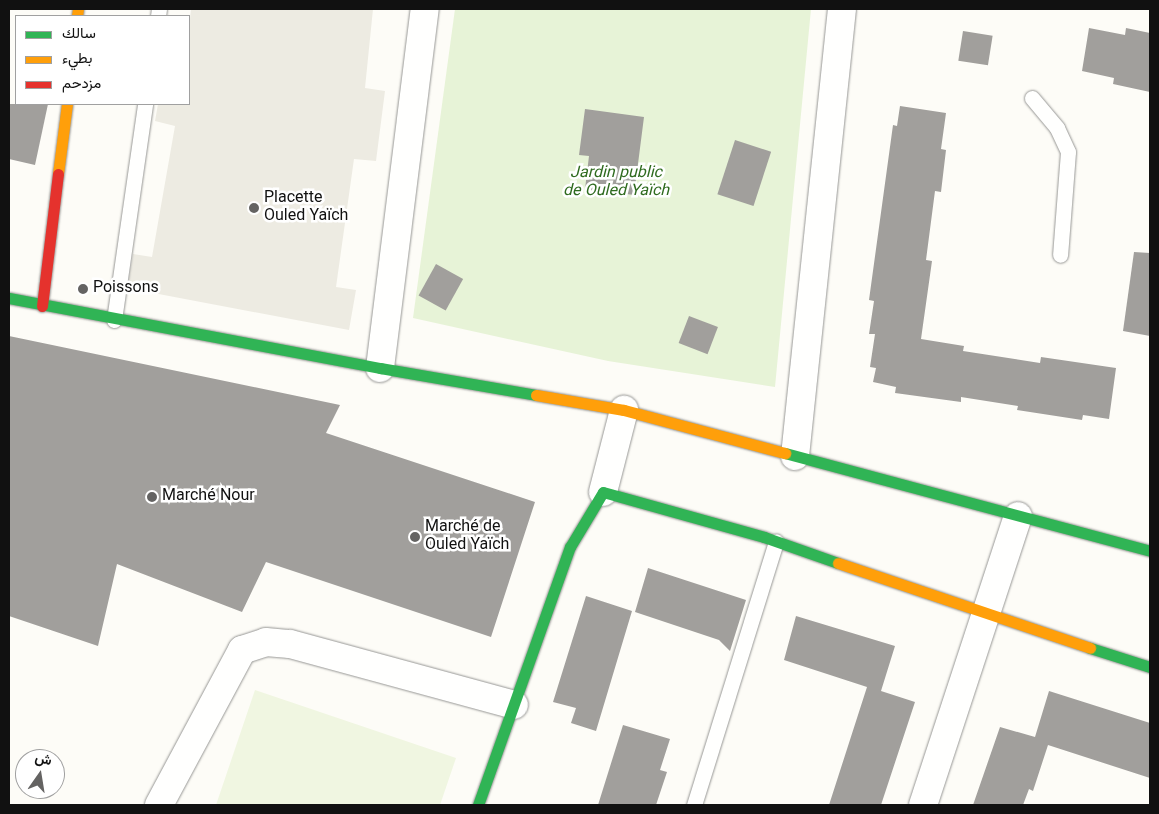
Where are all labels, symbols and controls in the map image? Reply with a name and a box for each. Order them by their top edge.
legend [15,15,190,105]
text: سالك [62,23,96,46]
text: بطيء [62,48,92,71]
text: مزدحم [62,73,101,96]
park label: Jardin public de Ouled Yaïch [563,164,669,202]
place label: Placette Ouled Yaïch [264,189,348,227]
marker: Placette Ouled Yaïch [248,202,260,214]
place label: Poissons [93,279,159,299]
marker: Poissons [77,283,89,295]
place label: Marché Nour [162,487,255,507]
marker: Marché Nour [146,491,158,503]
place label: Marché de Ouled Yaïch [425,518,509,556]
marker: Marché de Ouled Yaïch [409,531,421,543]
text: ش [32,748,54,773]
north arrow [15,749,65,799]

